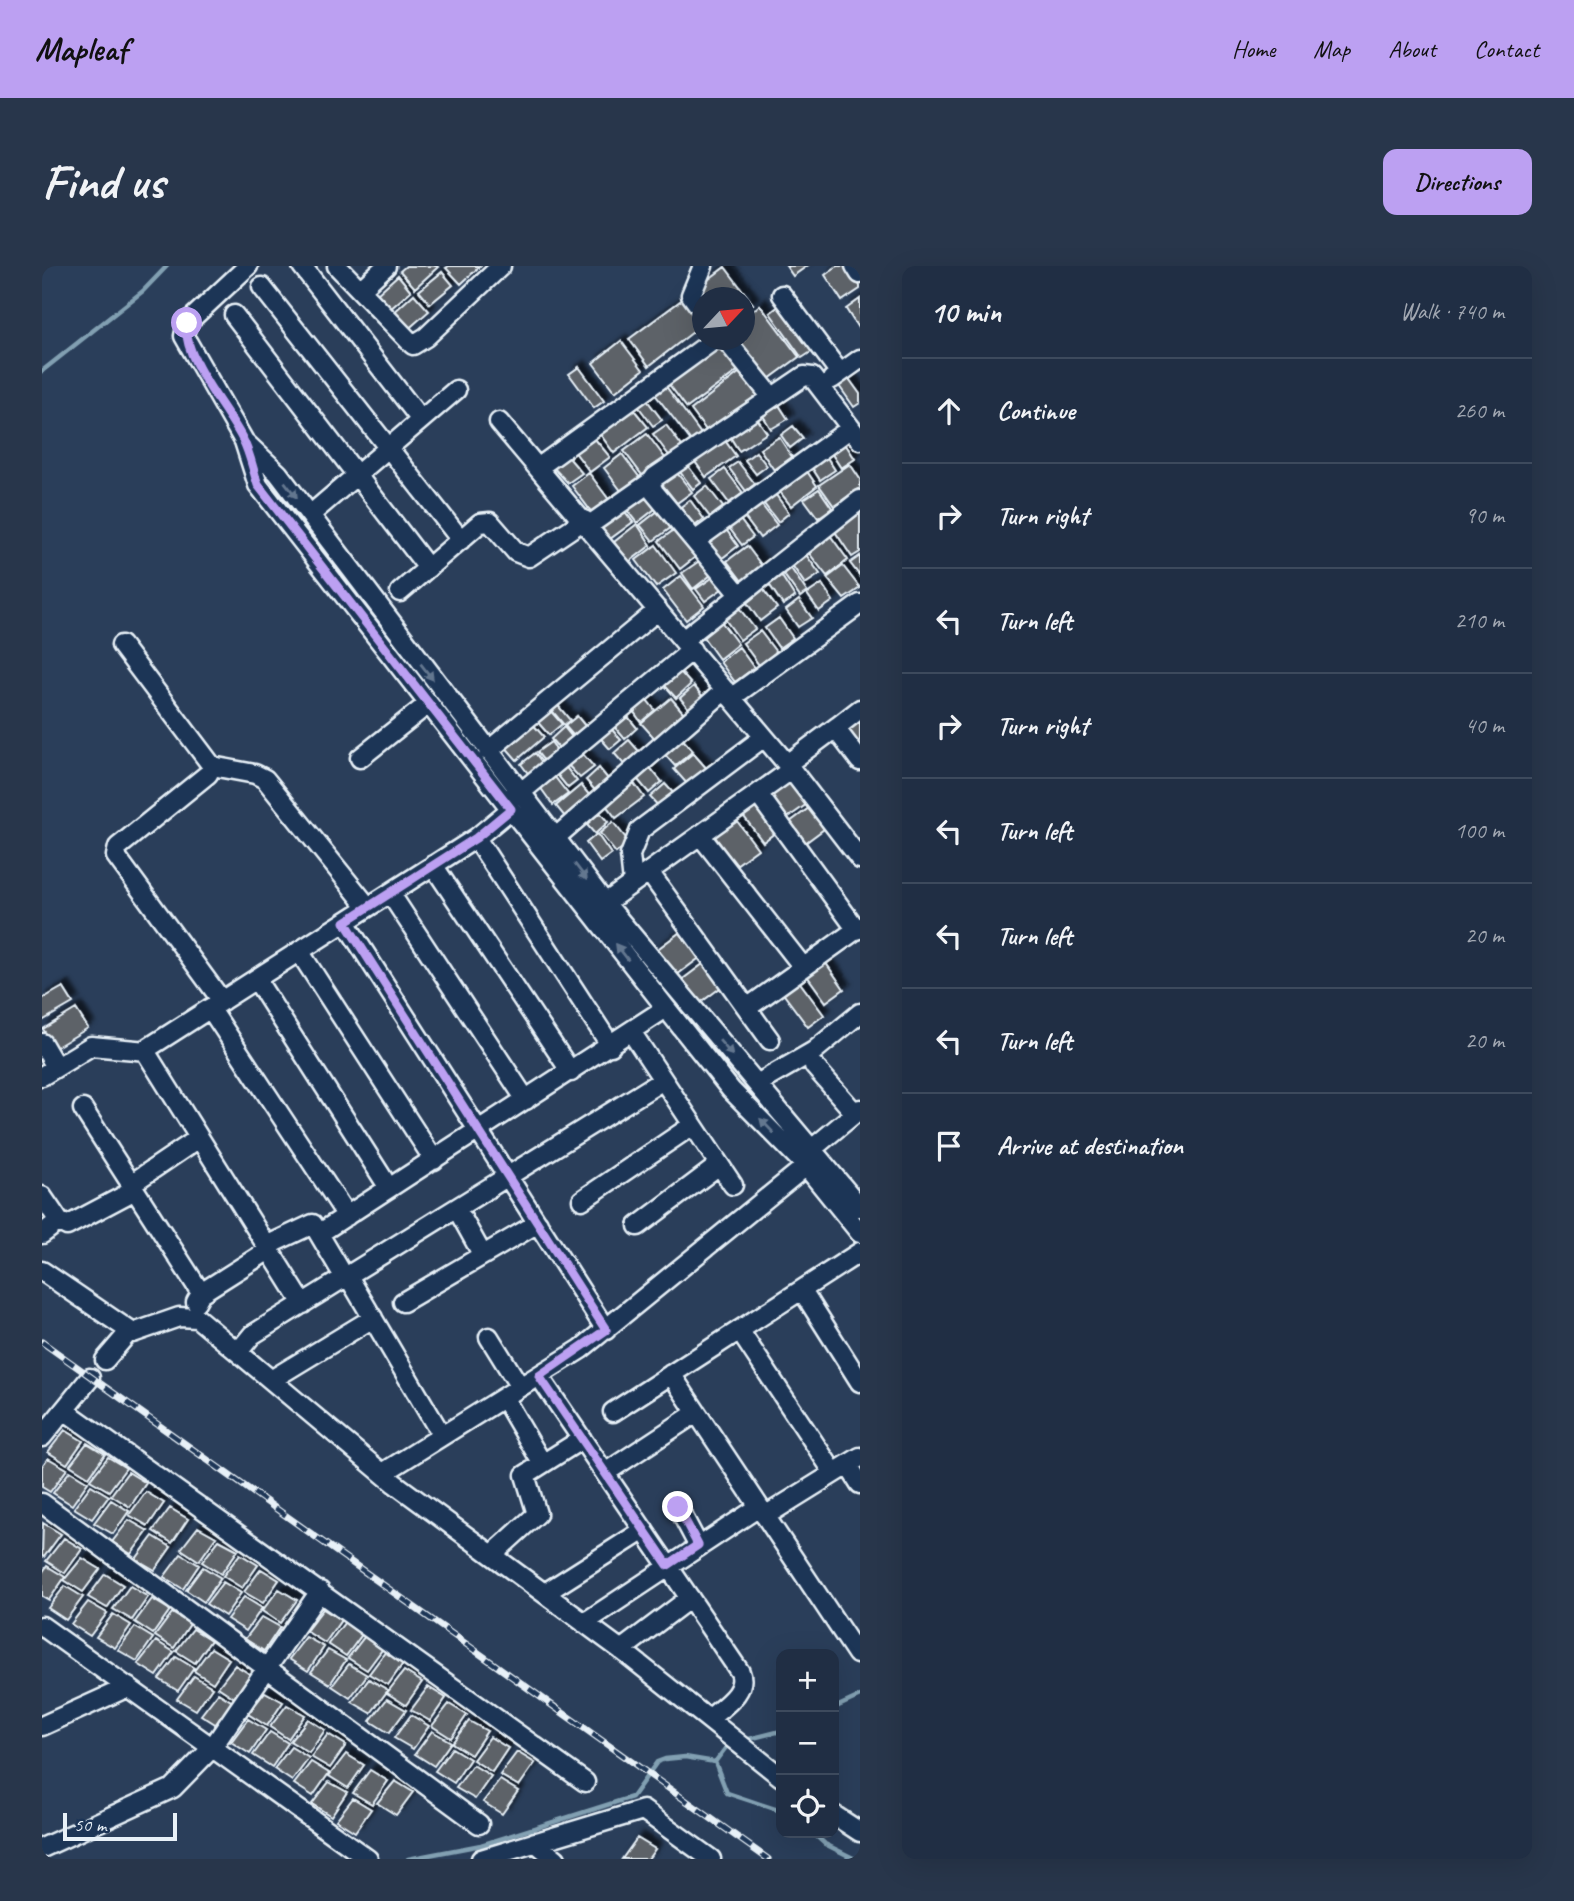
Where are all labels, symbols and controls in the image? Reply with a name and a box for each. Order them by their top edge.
text: Mapleaf [35,28,127,70]
text: Home [1232,34,1275,64]
text: Map [1313,34,1350,64]
text: About [1388,34,1436,64]
text: Contact [1474,34,1539,64]
button: Directions [1383,149,1532,215]
text: Find us [42,151,164,213]
north arrow [692,287,755,350]
text: 10 min [930,293,1001,331]
text: Walk · 740 m [1400,297,1504,326]
route start [171,307,202,338]
icon: ahead [930,392,968,430]
text: Continue [997,394,1075,427]
text: 260 m [1455,396,1504,425]
one-way arrow [284,481,298,499]
icon: right [930,497,968,535]
text: Turn right [997,499,1088,532]
text: 90 m [1465,501,1504,530]
icon: left [930,602,968,640]
text: Turn left [997,604,1072,637]
text: 210 m [1455,606,1504,635]
one-way arrow [420,663,435,681]
icon: right [930,707,968,745]
text: Turn right [997,709,1088,742]
text: 40 m [1465,711,1504,740]
icon: left [930,812,968,850]
text: Turn left [997,814,1072,847]
text: 100 m [1455,816,1504,845]
one-way arrow [574,863,588,881]
icon: left [930,917,968,955]
text: Turn left [997,919,1072,952]
text: 20 m [1465,921,1504,950]
one-way arrow [614,943,629,961]
icon: left [930,1022,968,1060]
text: Turn left [997,1024,1072,1057]
text: 20 m [1465,1026,1504,1055]
one-way arrow [718,1038,733,1056]
one-way arrow [758,1118,775,1135]
icon: arrive [930,1127,968,1165]
text: Arrive at destination [997,1129,1183,1162]
route end [662,1491,693,1522]
map controls [776,1649,839,1838]
button: + [776,1649,839,1712]
button: − [776,1712,839,1775]
button: locate [776,1775,839,1838]
scale bar [63,1810,177,1842]
text: 50 m [74,1813,106,1837]

